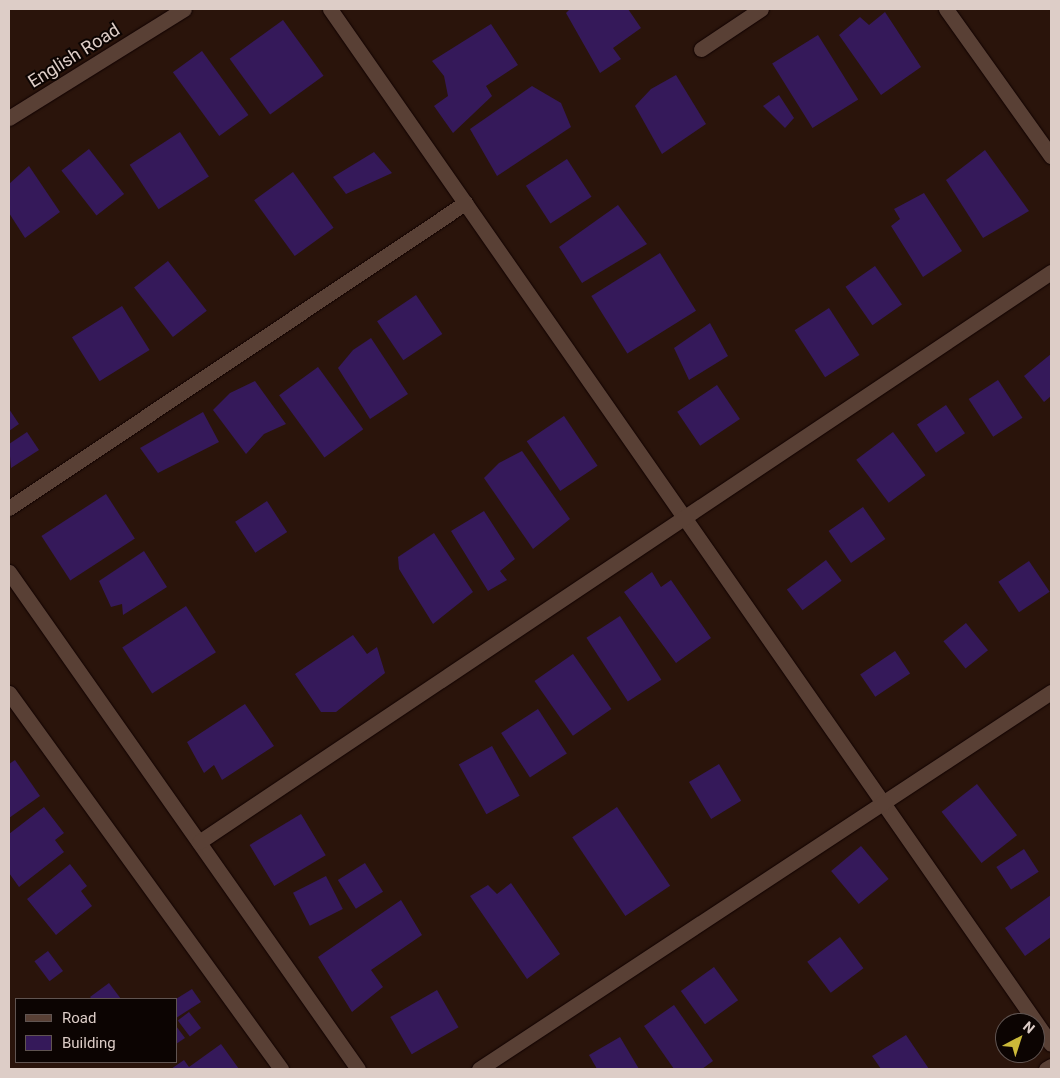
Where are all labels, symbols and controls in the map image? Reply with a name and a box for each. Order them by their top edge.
street label: English Road [24,19,124,93]
legend [15,998,178,1063]
text: Road [62,1009,96,1027]
north arrow [995,1013,1045,1063]
text: N [1020,1018,1038,1037]
text: Building [62,1034,116,1052]

